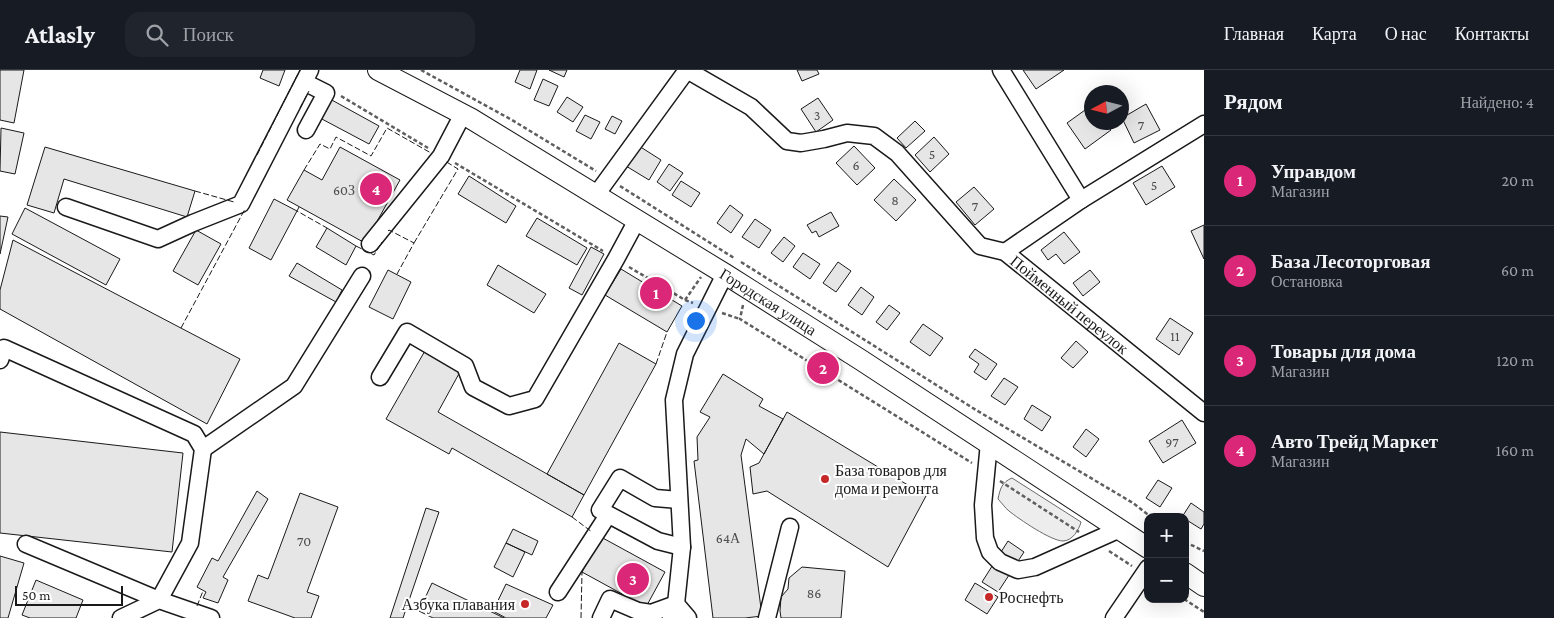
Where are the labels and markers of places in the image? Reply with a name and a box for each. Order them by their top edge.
pin: 4 [360,170,392,208]
pin: 1 [640,274,672,312]
pin: 2 [807,349,839,387]
place label: База товаров для дома и ремонта [835,462,948,498]
marker: База товаров для дома и ремонта [819,473,831,485]
pin: 3 [617,560,649,598]
place label: Роснефть [999,589,1064,607]
marker: Роснефть [983,591,995,603]
place label: Азбука плавания [401,596,516,614]
marker: Азбука плавания [519,598,531,610]

